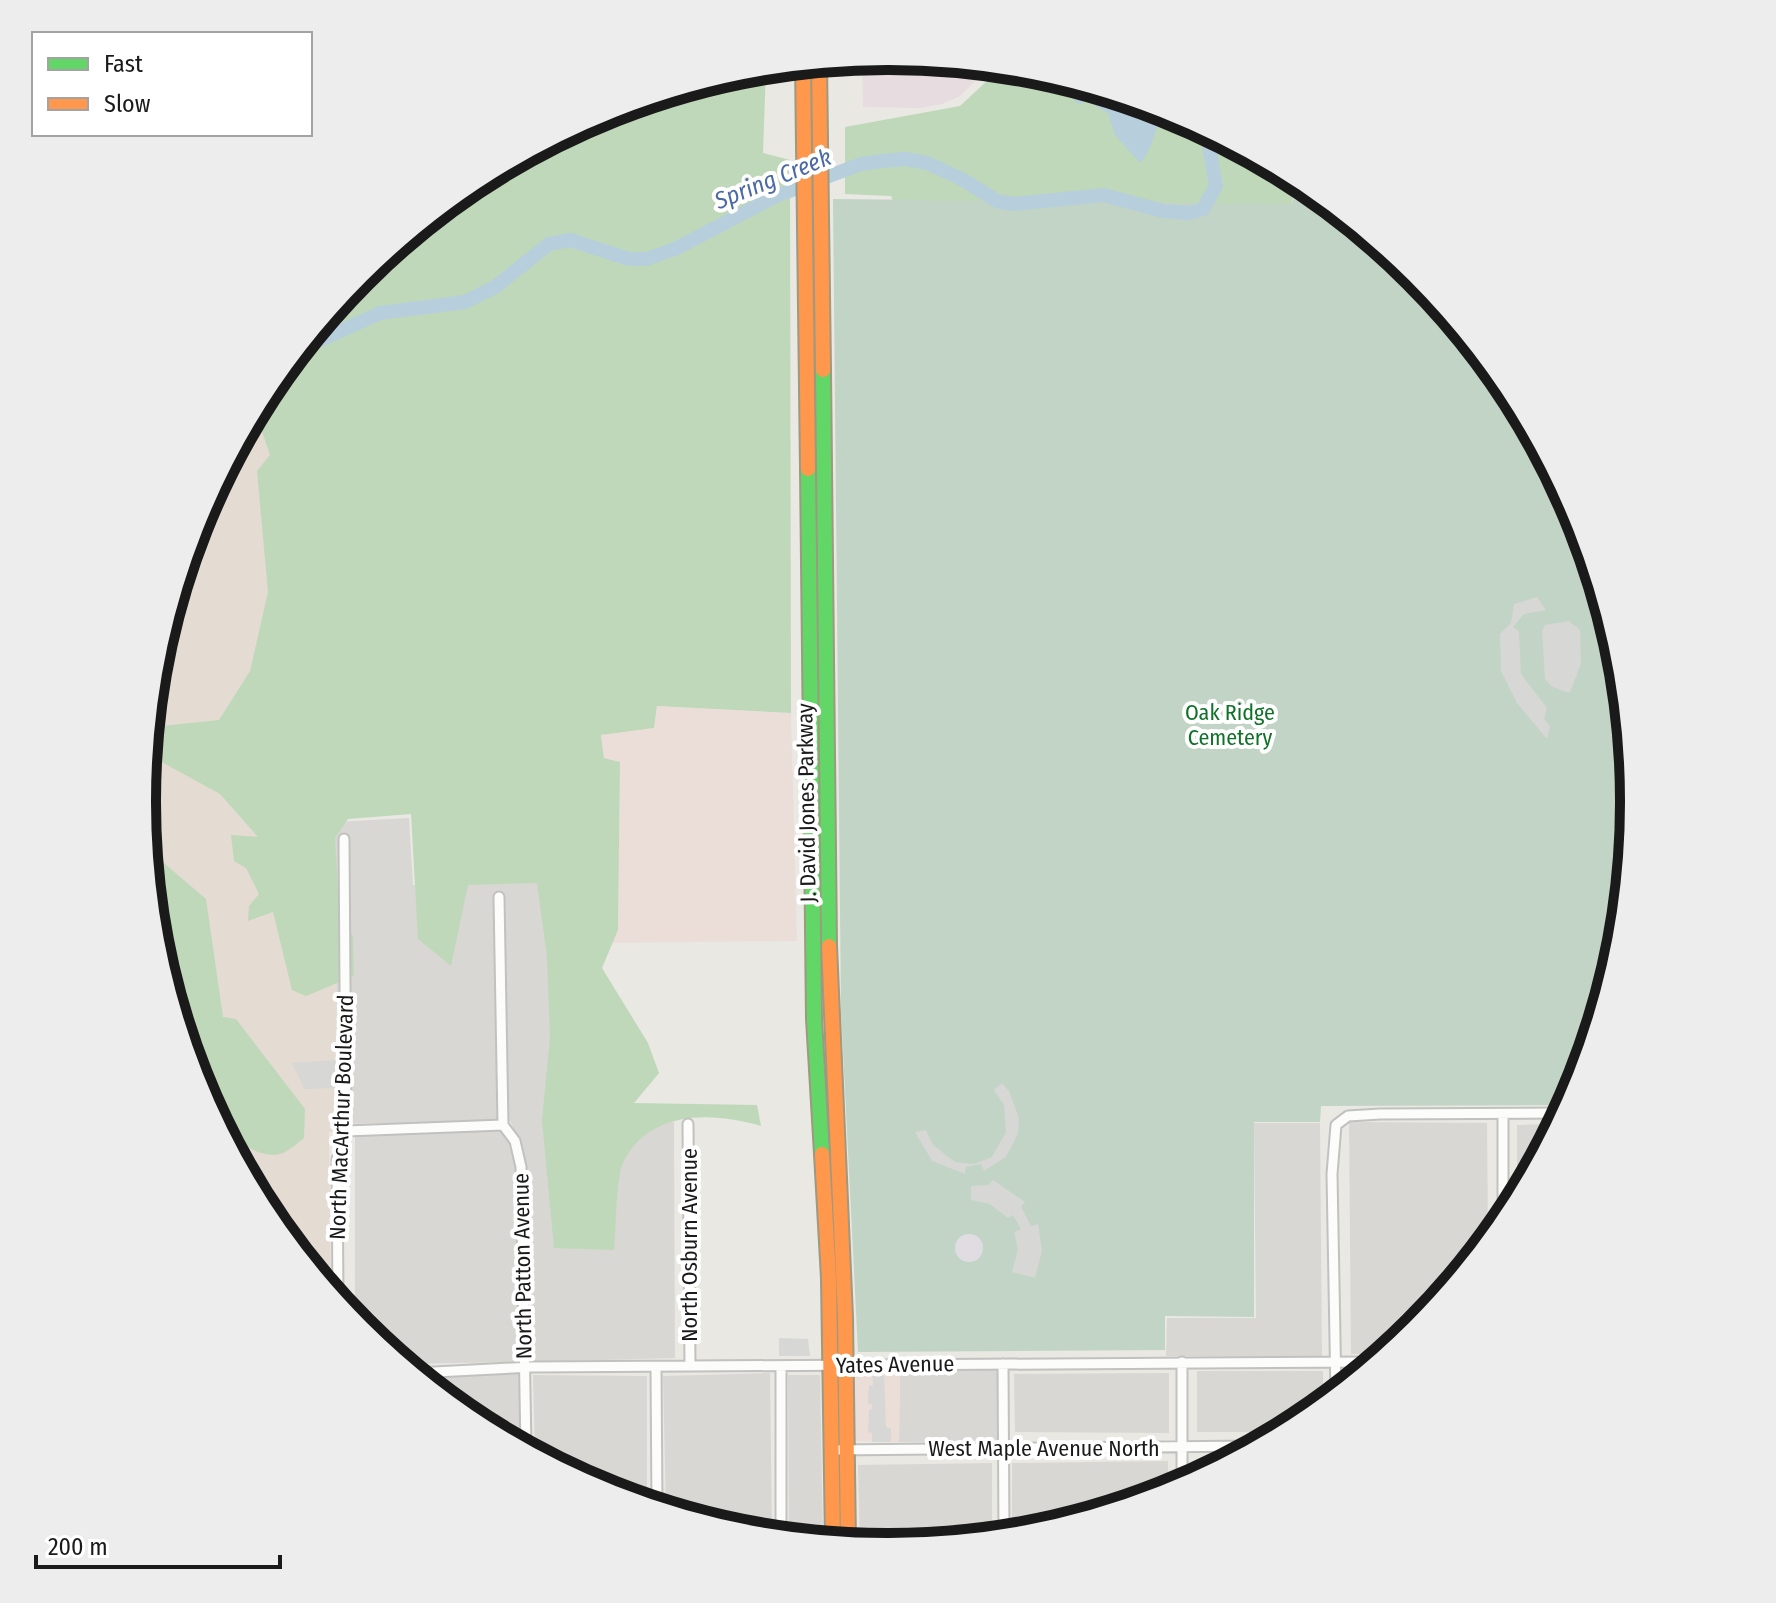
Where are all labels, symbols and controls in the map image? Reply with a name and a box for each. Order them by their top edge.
legend [32,32,312,136]
text: Fast [104,50,143,78]
text: Slow [104,90,151,118]
water label: Spring Creek [710,143,835,215]
park label: Oak Ridge Cemetery [1185,699,1275,751]
street label: J. David Jones Parkway [791,703,822,903]
street label: North MacArthur Boulevard [324,994,359,1240]
street label: North Osburn Avenue [676,1148,703,1342]
street label: North Patton Avenue [507,1173,538,1359]
street label: Yates Avenue [836,1350,954,1379]
street label: West Maple Avenue North [928,1435,1160,1462]
scale bar [36,1519,280,1569]
text: 200 m [48,1533,108,1561]

